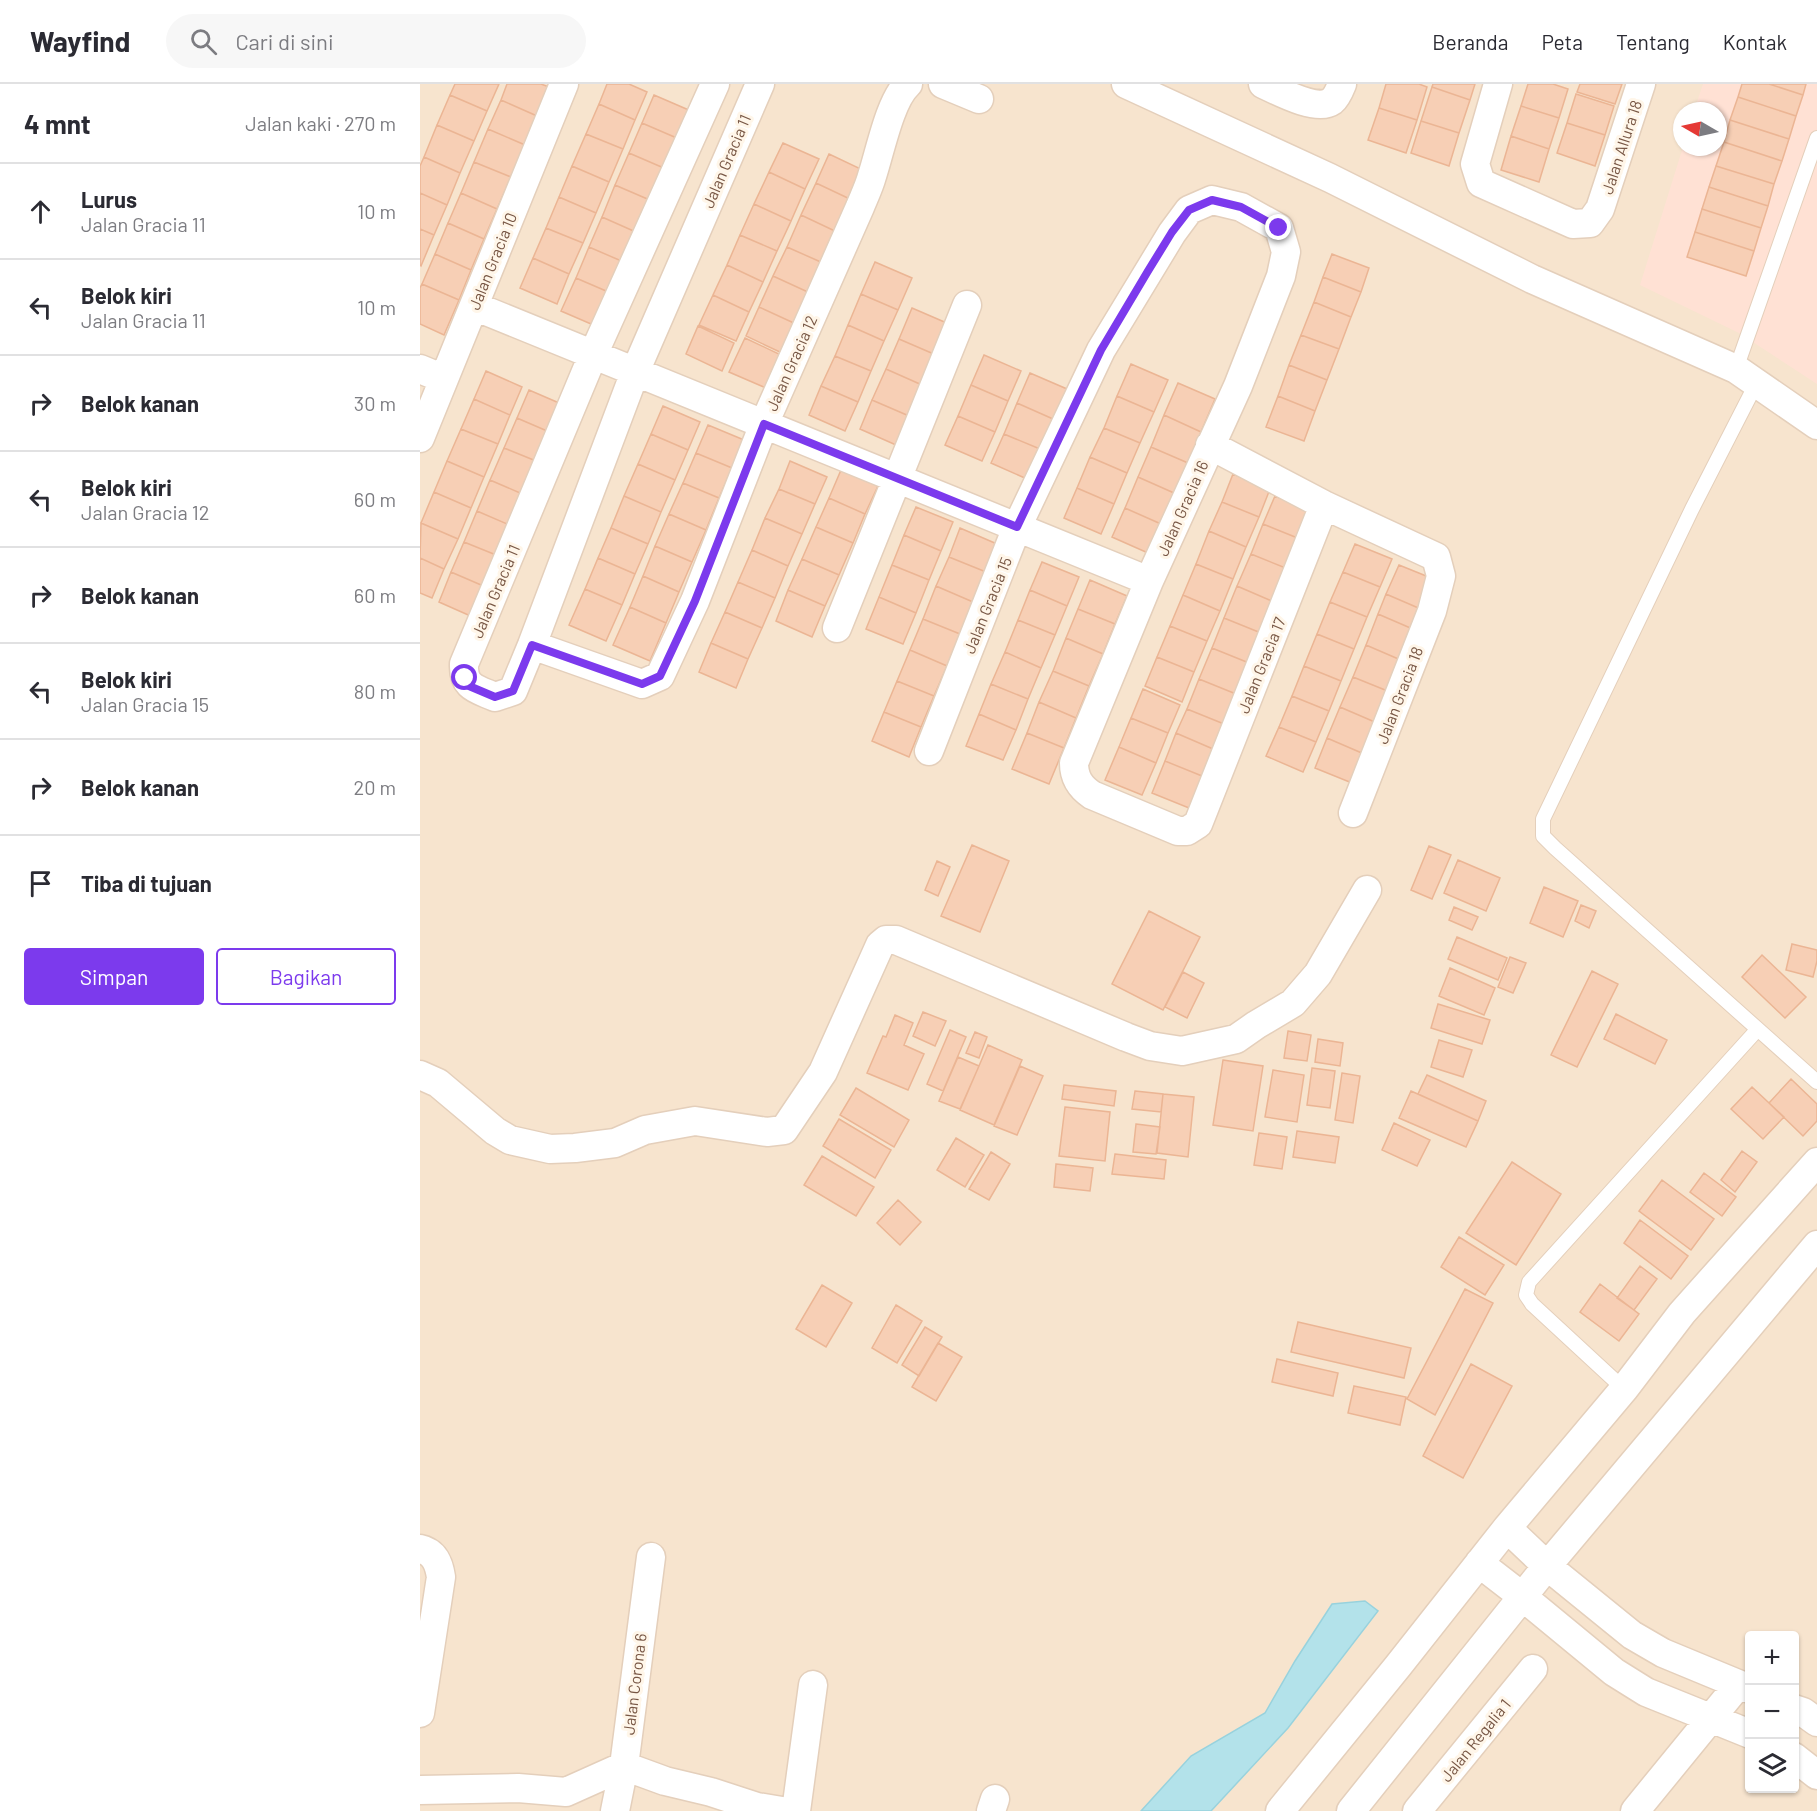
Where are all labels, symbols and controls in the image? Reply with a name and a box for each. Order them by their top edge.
search box [166,14,586,68]
text: Wayfind [30,24,130,58]
icon: search [187,25,220,58]
text: Cari di sini [235,28,334,54]
text: Beranda [1432,29,1508,54]
text: Peta [1541,29,1583,54]
text: Tentang [1616,29,1690,54]
text: Kontak [1723,29,1787,54]
street label: Jalan Allura 18 [1597,98,1645,196]
north arrow [1673,102,1727,156]
text: 4 mnt [24,108,91,139]
text: Jalan kaki · 270 m [245,111,396,135]
street label: Jalan Gracia 11 [698,111,754,211]
text: Lurus [81,186,137,212]
icon: ahead [24,195,57,228]
text: 10 m [357,199,396,223]
street label: Jalan Gracia 10 [464,210,520,312]
text: Jalan Gracia 11 [81,212,206,236]
route end [1265,214,1291,240]
text: Belok kiri [81,282,172,308]
icon: left [24,291,57,324]
text: 10 m [357,295,396,319]
text: Jalan Gracia 11 [81,308,206,332]
street label: Jalan Gracia 12 [761,312,821,414]
icon: right [24,387,57,420]
text: Belok kanan [81,390,199,416]
text: 30 m [354,391,396,415]
street label: Jalan Gracia 16 [1152,457,1212,559]
text: Belok kiri [81,474,172,500]
icon: left [24,483,57,516]
text: 60 m [354,487,396,511]
text: Jalan Gracia 12 [81,500,210,524]
street label: Jalan Gracia 11 [467,541,523,641]
street label: Jalan Gracia 15 [959,554,1015,656]
icon: right [24,579,57,612]
text: Belok kanan [81,582,199,608]
text: 60 m [354,583,396,607]
street label: Jalan Gracia 17 [1233,614,1289,716]
street label: Jalan Gracia 18 [1372,644,1426,746]
route start [451,664,477,690]
text: Belok kiri [81,666,172,692]
icon: left [24,675,57,708]
text: 80 m [354,679,396,703]
text: Jalan Gracia 15 [81,692,209,716]
icon: right [24,771,57,804]
text: Belok kanan [81,774,199,800]
text: 20 m [353,775,396,799]
icon: arrive [24,867,57,900]
text: Tiba di tujuan [81,870,212,896]
button: Simpan [24,948,204,1005]
button: Bagikan [216,948,396,1005]
map controls [1745,1631,1799,1793]
button: + [1745,1631,1799,1685]
street label: Jalan Corona 6 [618,1632,650,1736]
button: − [1745,1685,1799,1739]
street label: Jalan Regalia 1 [1436,1695,1514,1785]
button: layers [1745,1739,1799,1793]

